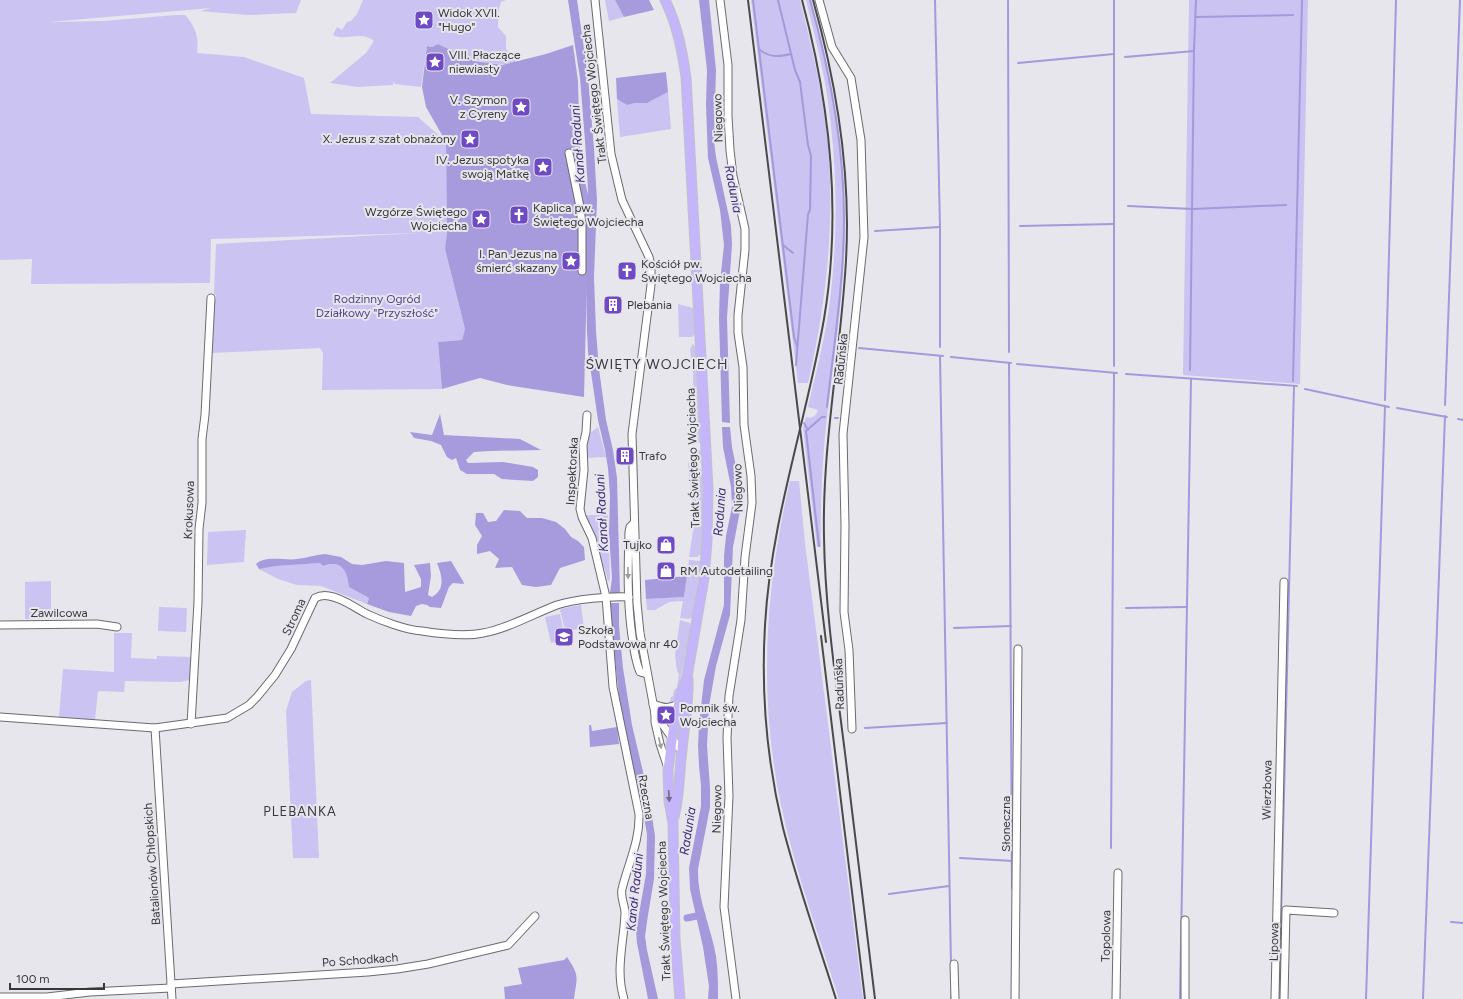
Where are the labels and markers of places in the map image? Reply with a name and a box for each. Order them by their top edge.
place label: Widok XVII. "Hugo" [438,6,500,34]
place icon: Widok XVII. "Hugo" [413,9,435,31]
place label: VIII. Płaczące niewiasty [449,48,521,76]
place icon: VIII. Płaczące niewiasty [424,51,446,73]
place label: V. Szymon z Cyreny [450,93,508,121]
place icon: V. Szymon z Cyreny [510,96,532,118]
place icon: X. Jezus z szat obnażony [459,128,481,150]
place label: X. Jezus z szat obnażony [323,132,457,146]
place label: IV. Jezus spotyka swoją Matkę [436,153,529,181]
place icon: IV. Jezus spotyka swoją Matkę [532,156,554,178]
place label: Kaplica pw. Świętego Wojciecha [533,201,644,229]
church icon: Kaplica pw. Świętego Wojciecha [508,204,530,226]
place label: Wzgórze Świętego Wojciecha [365,205,467,233]
place icon: Wzgórze Świętego Wojciecha [470,208,492,230]
place label: I. Pan Jezus na śmierć skazany [476,247,558,275]
place icon: I. Pan Jezus na śmierć skazany [560,250,582,272]
place label: Kościół pw. Świętego Wojciecha [641,257,752,285]
church icon: Kościół pw. Świętego Wojciecha [616,260,638,282]
building icon: Plebania [602,294,624,316]
place label: Plebania [627,298,672,312]
building icon: Trafo [614,445,636,467]
place label: Trafo [639,449,667,463]
shop icon: Tujko [655,534,677,556]
place label: Tujko [623,538,652,552]
shop icon: RM Autodetailing [655,560,677,582]
place label: RM Autodetailing [680,564,773,578]
place label: Szkoła Podstawowa nr 40 [578,623,679,651]
school or university icon: Szkoła Podstawowa nr 40 [553,626,575,648]
place label: Pomnik św. Wojciecha [680,701,740,729]
place icon: Pomnik św. Wojciecha [655,704,677,726]

